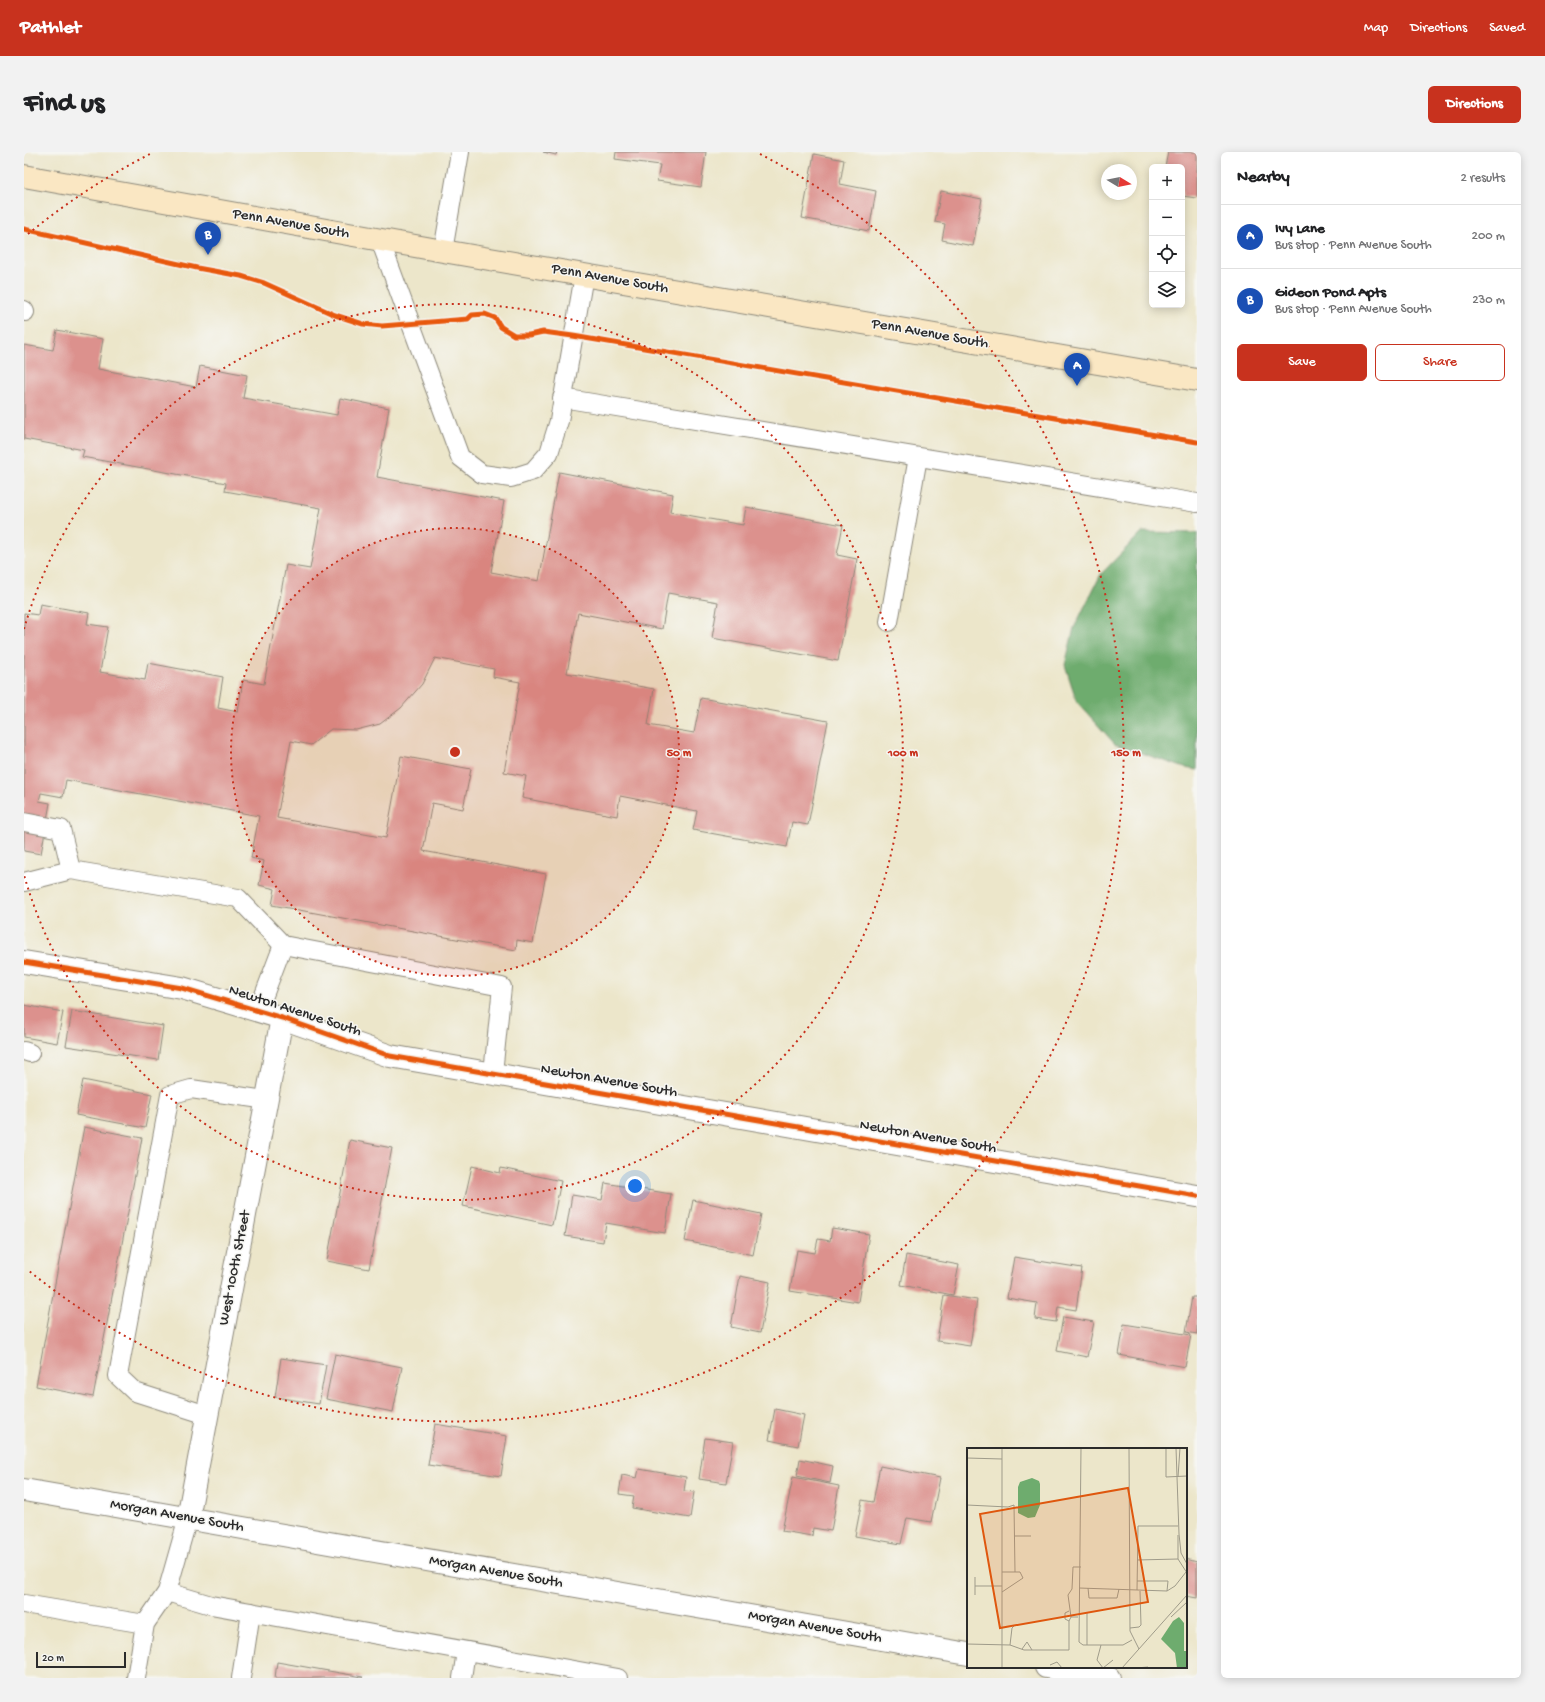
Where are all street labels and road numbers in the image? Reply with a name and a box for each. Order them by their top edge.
street label: Penn Avenue South [230,205,351,243]
street label: Penn Avenue South [549,260,670,298]
street label: Penn Avenue South [869,315,990,353]
street label: Newton Avenue South [226,981,364,1041]
street label: Newton Avenue South [539,1060,679,1102]
street label: Newton Avenue South [858,1116,998,1158]
street label: West 100th Street [215,1207,255,1327]
street label: Morgan Avenue South [109,1495,245,1537]
street label: Morgan Avenue South [428,1551,564,1593]
street label: Morgan Avenue South [747,1606,883,1648]

